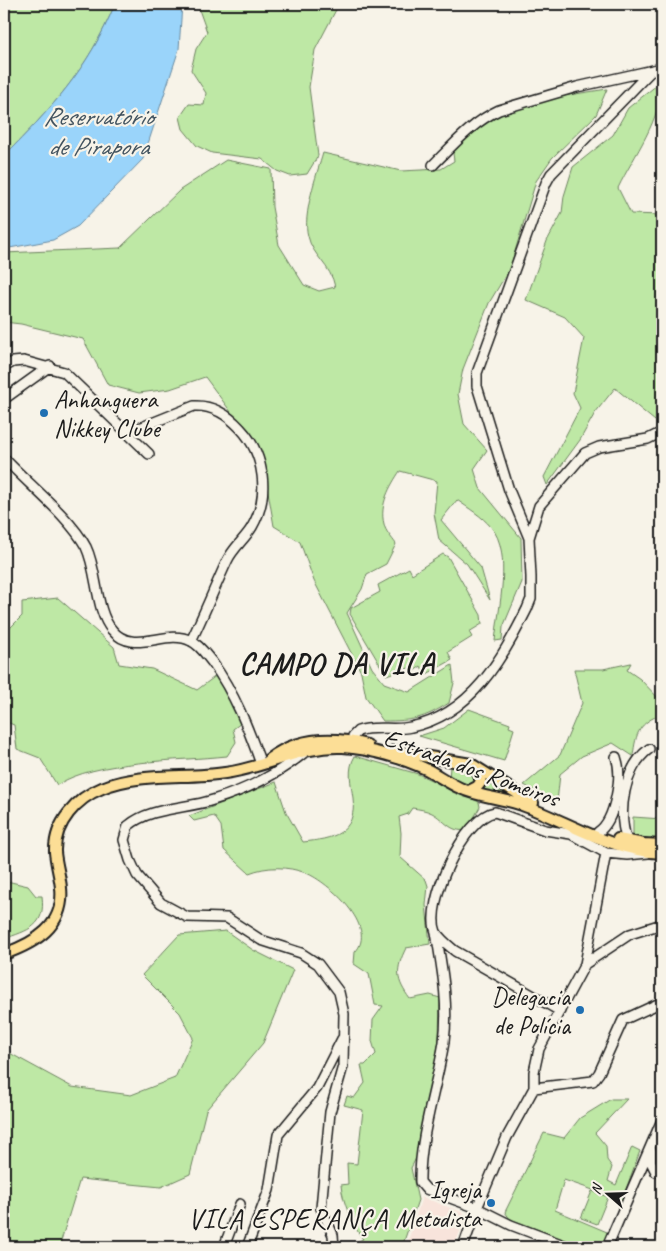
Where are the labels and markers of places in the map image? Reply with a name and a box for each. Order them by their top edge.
place label: Anhanguera Nikkey Clube [54,384,161,445]
marker: Anhanguera Nikkey Clube [38,407,50,419]
place label: Delegacia de Polícia [491,981,572,1042]
marker: Delegacia de Polícia [574,1004,586,1016]
place label: Igreja Metodista [396,1174,483,1235]
marker: Igreja Metodista [485,1197,497,1209]

